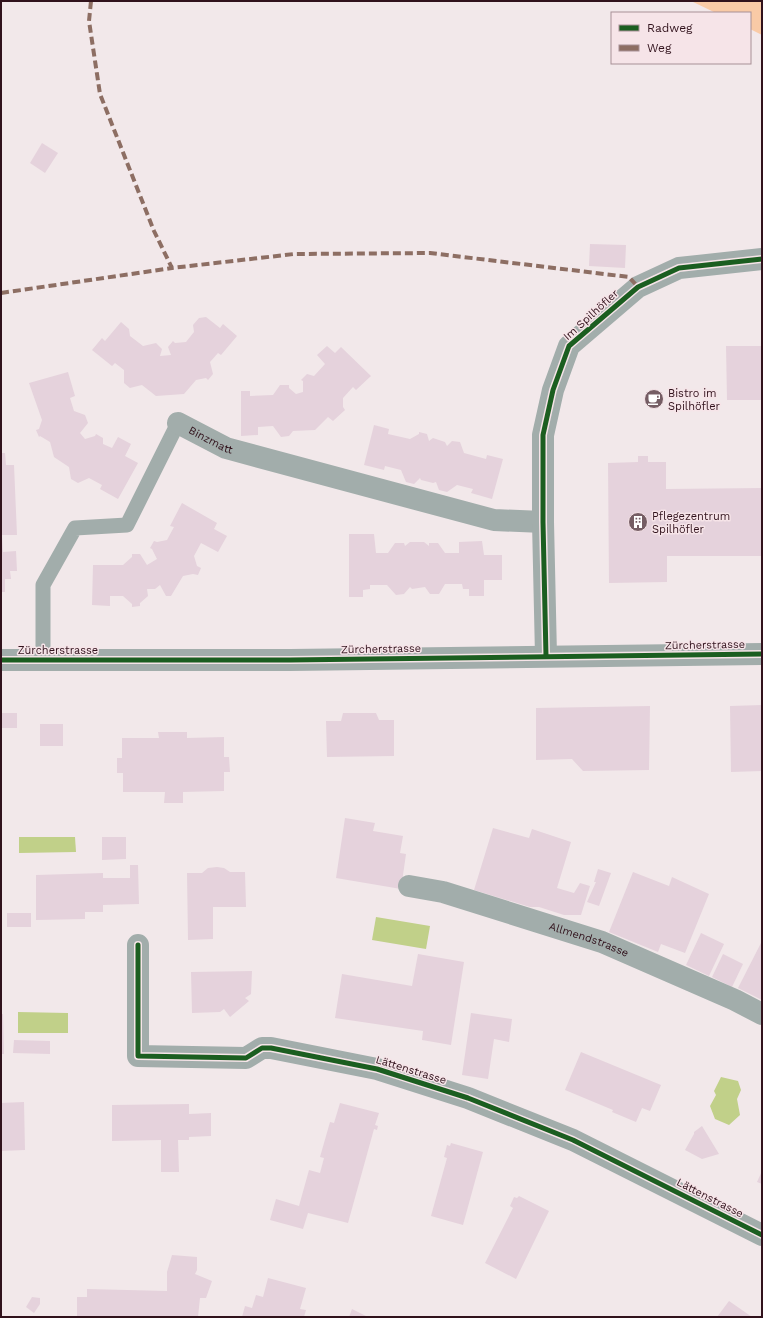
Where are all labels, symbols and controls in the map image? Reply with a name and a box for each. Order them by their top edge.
legend [611,12,751,64]
text: Radweg [647,21,693,35]
text: Weg [647,41,672,55]
street label: Im Spilhöfler [561,287,622,343]
place label: Bistro im Spilhöfler [668,387,721,413]
cafe icon: Bistro im Spilhöfler [643,388,665,410]
street label: Binzmatt [187,423,235,456]
place label: Pflegezentrum Spilhöfler [652,510,730,536]
building icon: Pflegezentrum Spilhöfler [627,511,649,533]
street label: Zürcherstrasse [665,638,745,652]
street label: Zürcherstrasse [341,642,421,656]
street label: Zürcherstrasse [18,644,98,657]
street label: Allmendstrasse [548,919,631,959]
street label: Lättenstrasse [374,1053,448,1087]
street label: Lättenstrasse [674,1176,746,1220]

